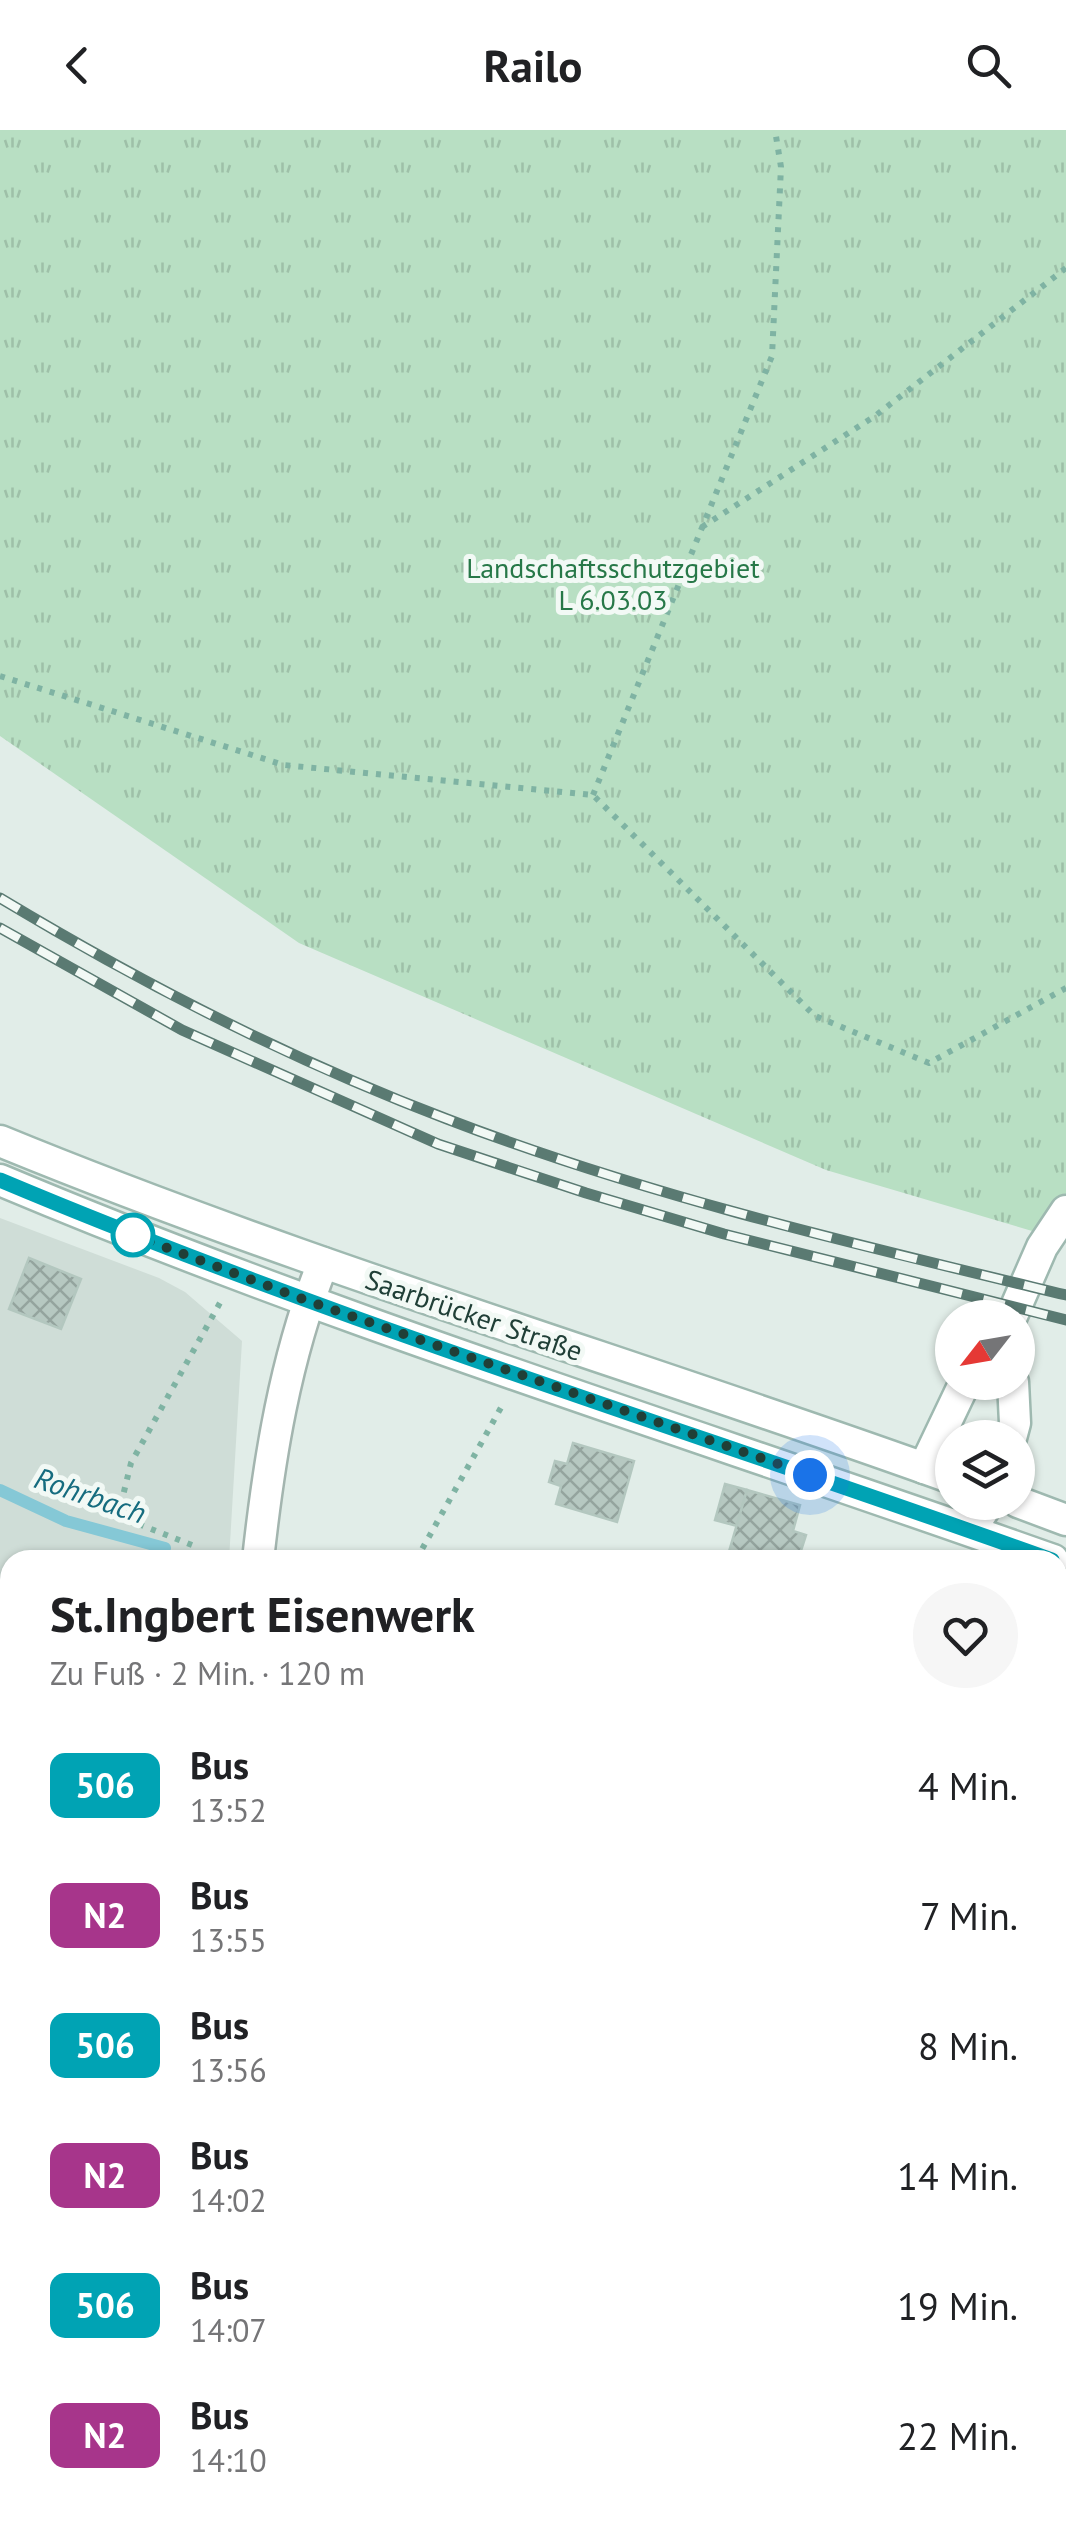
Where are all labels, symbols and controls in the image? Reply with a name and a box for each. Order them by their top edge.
text: Railo [484,36,582,94]
icon: back [50,38,105,93]
icon: search [961,38,1016,93]
park label: Landschaftsschutzgebiet L 6.03.03 [466,549,760,618]
unlabelled marker [112,1214,154,1256]
street label: Saarbrücker Straße [361,1260,588,1369]
north arrow [935,1300,1035,1400]
map controls [935,1300,1035,1520]
button: layers [935,1420,1035,1520]
your location [785,1450,835,1500]
water label: Rohrbach [30,1457,151,1532]
text: St.Ingbert Eisenwerk [50,1583,475,1645]
button: heart [913,1583,1018,1688]
text: Zu Fuß · 2 Min. · 120 m [50,1652,365,1694]
text: Bus [190,1740,249,1789]
text: 4 Min. [918,1761,1018,1810]
text: 506 [75,1762,135,1808]
text: 13:52 [190,1789,267,1831]
text: Bus [190,1870,249,1919]
text: 7 Min. [920,1891,1018,1940]
text: N2 [84,1892,126,1938]
text: 13:55 [190,1919,267,1961]
text: Bus [190,2000,249,2049]
text: 8 Min. [918,2021,1018,2070]
text: 506 [75,2022,135,2068]
text: 13:56 [190,2049,267,2091]
text: Bus [190,2130,249,2179]
text: 14 Min. [897,2151,1018,2200]
text: N2 [84,2152,126,2198]
text: 14:02 [190,2179,267,2221]
text: Bus [190,2260,249,2309]
text: 19 Min. [897,2281,1018,2330]
text: 506 [75,2282,135,2328]
text: 14:07 [190,2309,267,2351]
text: Bus [190,2390,249,2439]
text: 22 Min. [897,2411,1018,2460]
text: N2 [84,2412,126,2458]
text: 14:10 [190,2439,267,2481]

